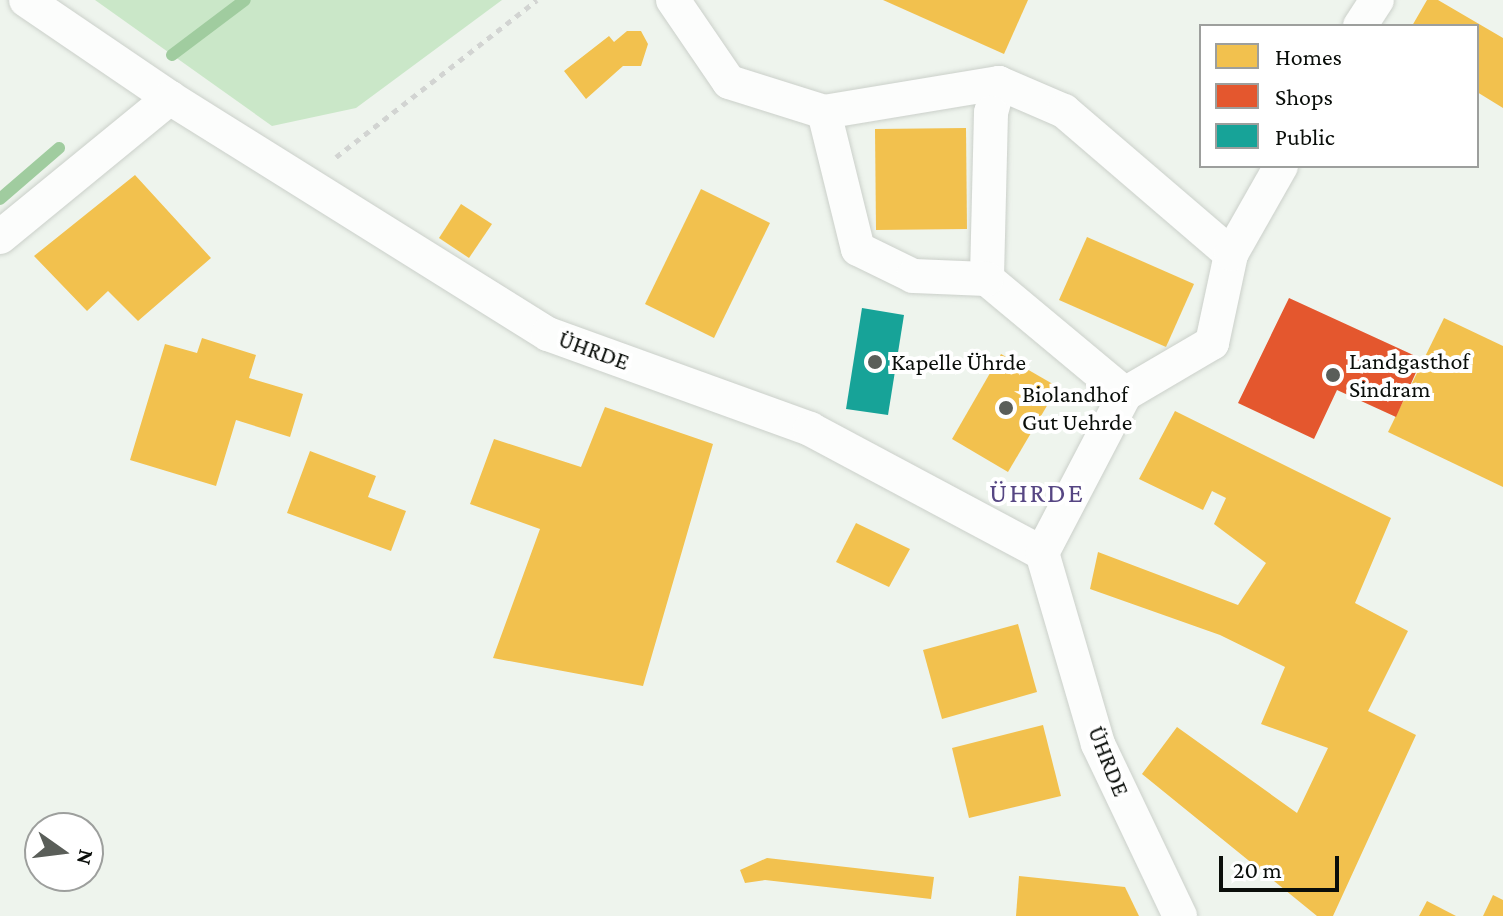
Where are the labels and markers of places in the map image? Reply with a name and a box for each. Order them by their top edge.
place label: Landgasthof Sindram [1349,347,1469,403]
place label: Kapelle Ührde [891,348,1026,376]
marker: Kapelle Ührde [866,353,884,371]
marker: Landgasthof Sindram [1324,366,1342,384]
place label: Biolandhof Gut Uehrde [1022,380,1132,436]
marker: Biolandhof Gut Uehrde [997,399,1015,417]

